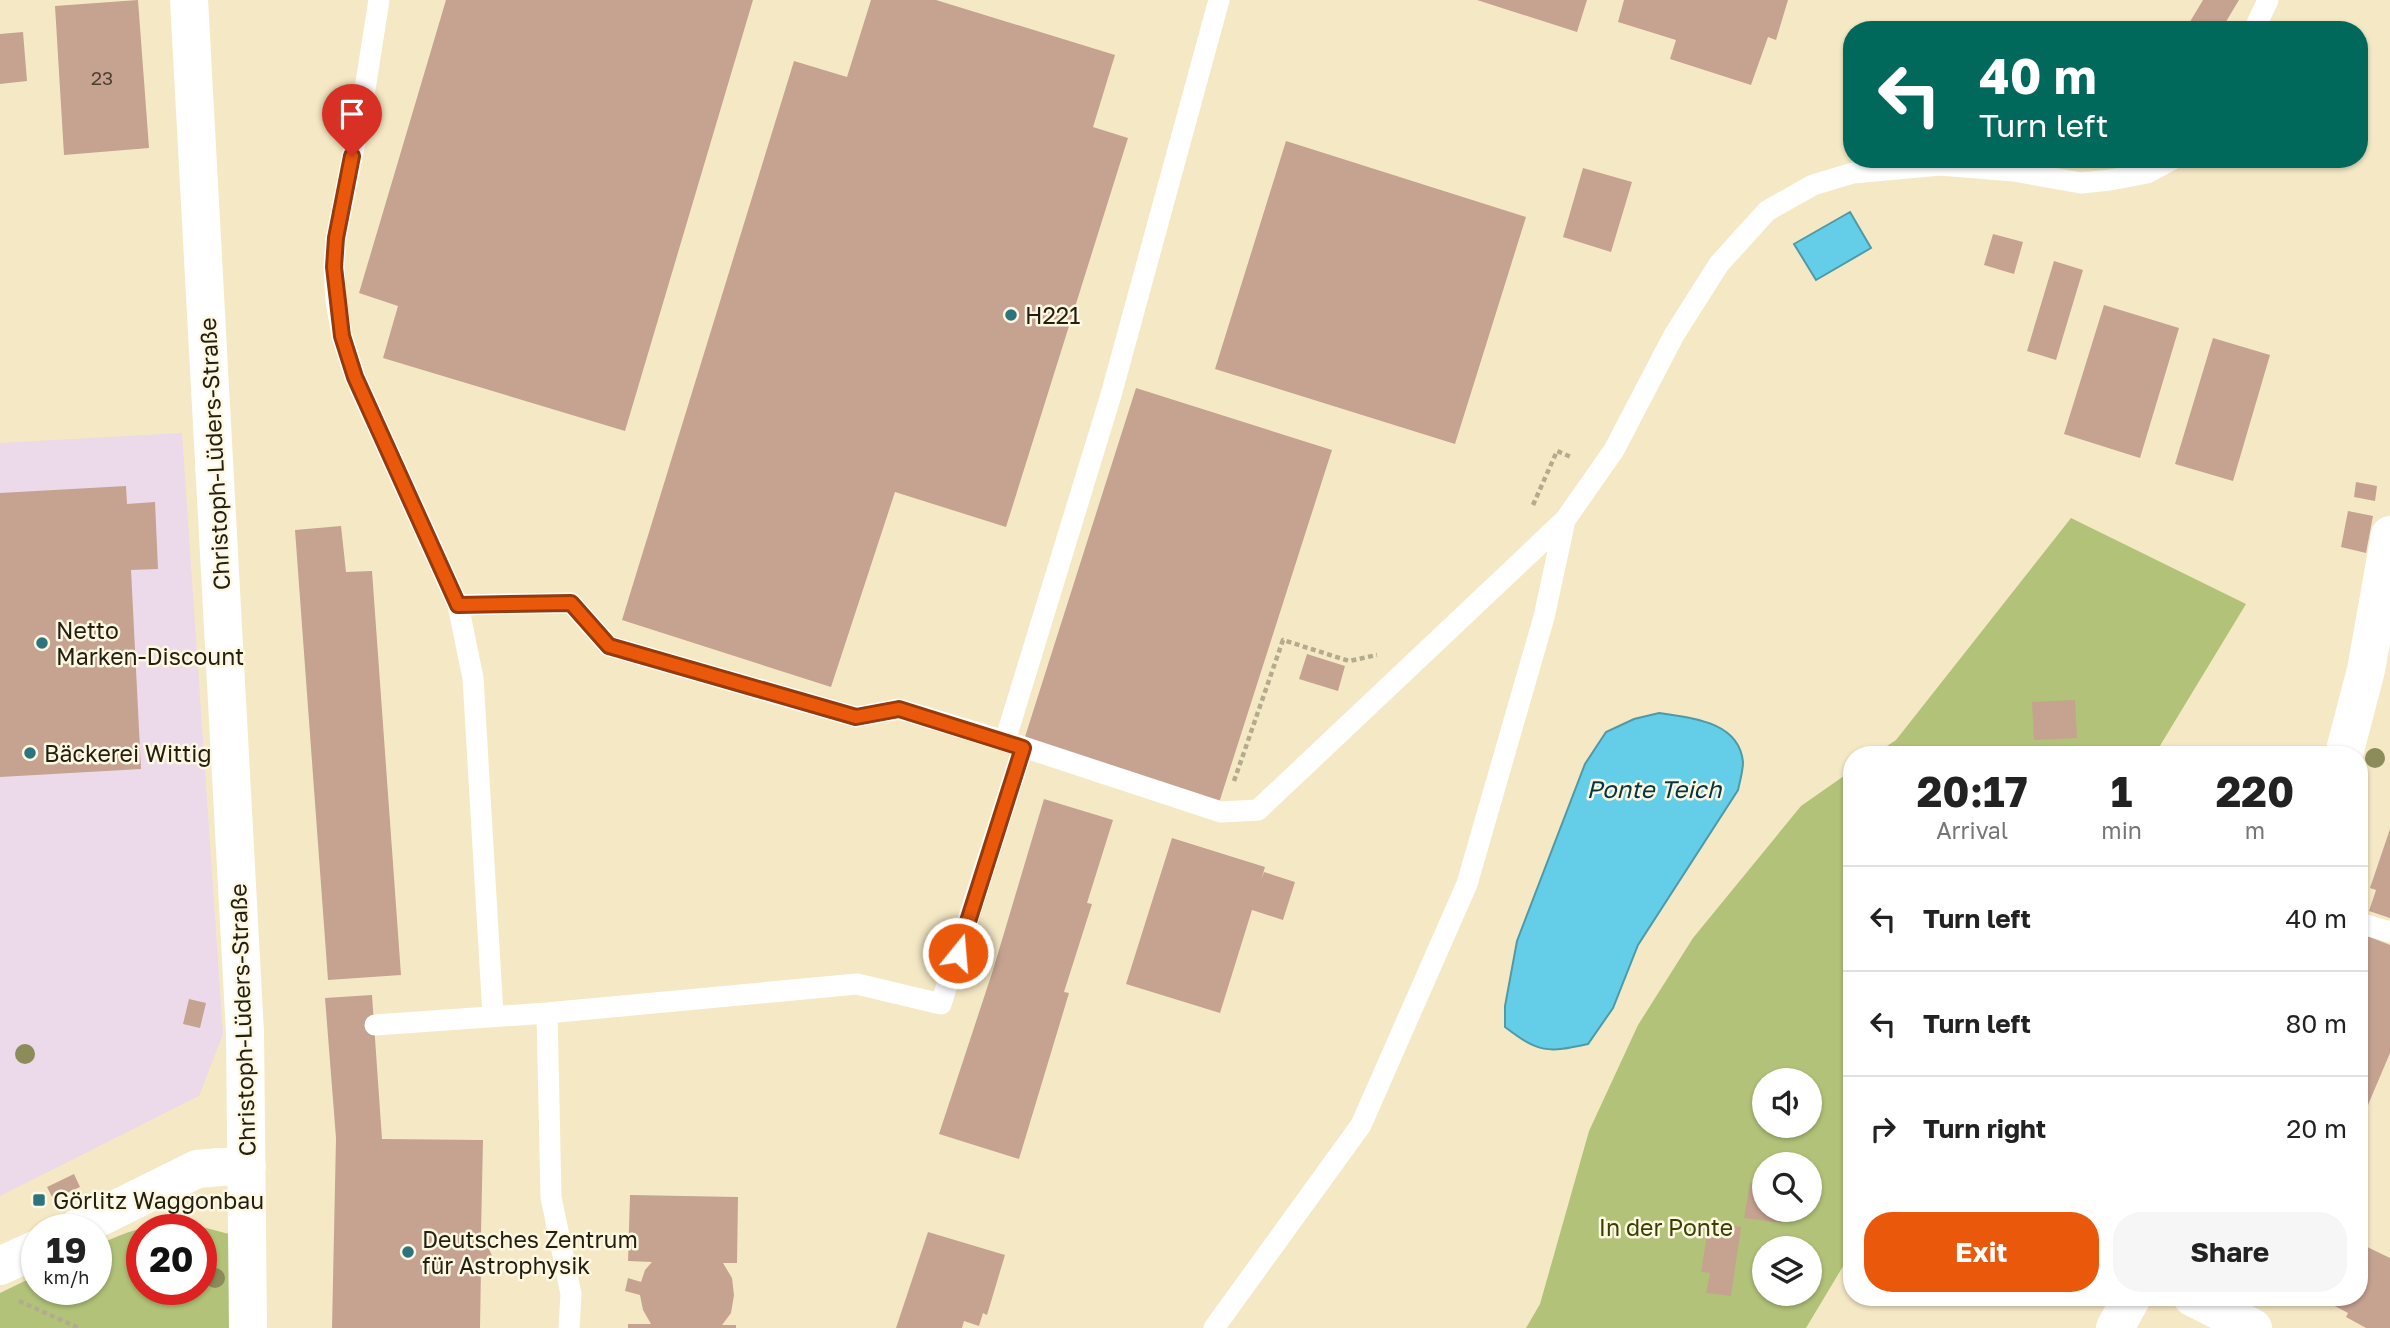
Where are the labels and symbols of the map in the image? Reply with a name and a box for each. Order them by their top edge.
house number: 23 [91,66,113,89]
pin [322,84,382,156]
place label: H221 [1025,301,1080,329]
marker: H221 [1003,307,1019,323]
street label: Christoph-Lüders-Straße [193,317,235,591]
place label: Netto Marken-Discount [56,616,244,670]
marker: Netto Marken-Discount [34,635,50,651]
place label: Bäckerei Wittig [44,739,212,767]
marker: Bäckerei Wittig [22,745,38,761]
water label: Ponte Teich [1587,774,1723,803]
street label: Christoph-Lüders-Straße [223,883,261,1157]
position arrow [921,916,995,990]
place label: Görlitz Waggonbau [53,1186,264,1214]
marker: Görlitz Waggonbau [31,1192,47,1208]
park label: In der Ponte [1599,1213,1733,1241]
speed limit sign: 20 [126,1214,217,1305]
place label: Deutsches Zentrum für Astrophysik [422,1225,638,1279]
marker: Deutsches Zentrum für Astrophysik [400,1244,416,1260]

